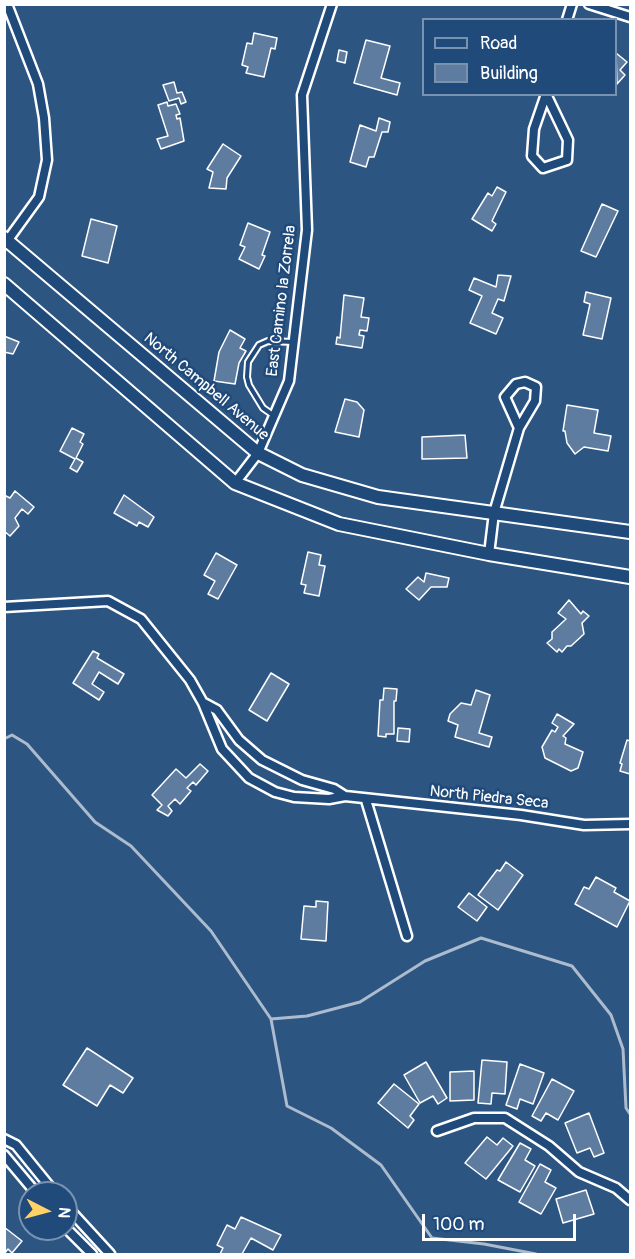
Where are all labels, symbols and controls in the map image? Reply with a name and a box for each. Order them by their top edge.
legend [422,18,617,96]
text: Road [480,32,517,55]
text: Building [480,62,538,85]
street label: East Camino la Zorrela [263,224,301,378]
street label: North Campbell Avenue [139,329,273,445]
street label: North Piedra Seca [429,782,549,814]
north arrow [18,1181,78,1241]
scale bar [425,1202,580,1240]
text: N [53,1206,74,1219]
text: 100 m [433,1213,485,1236]

